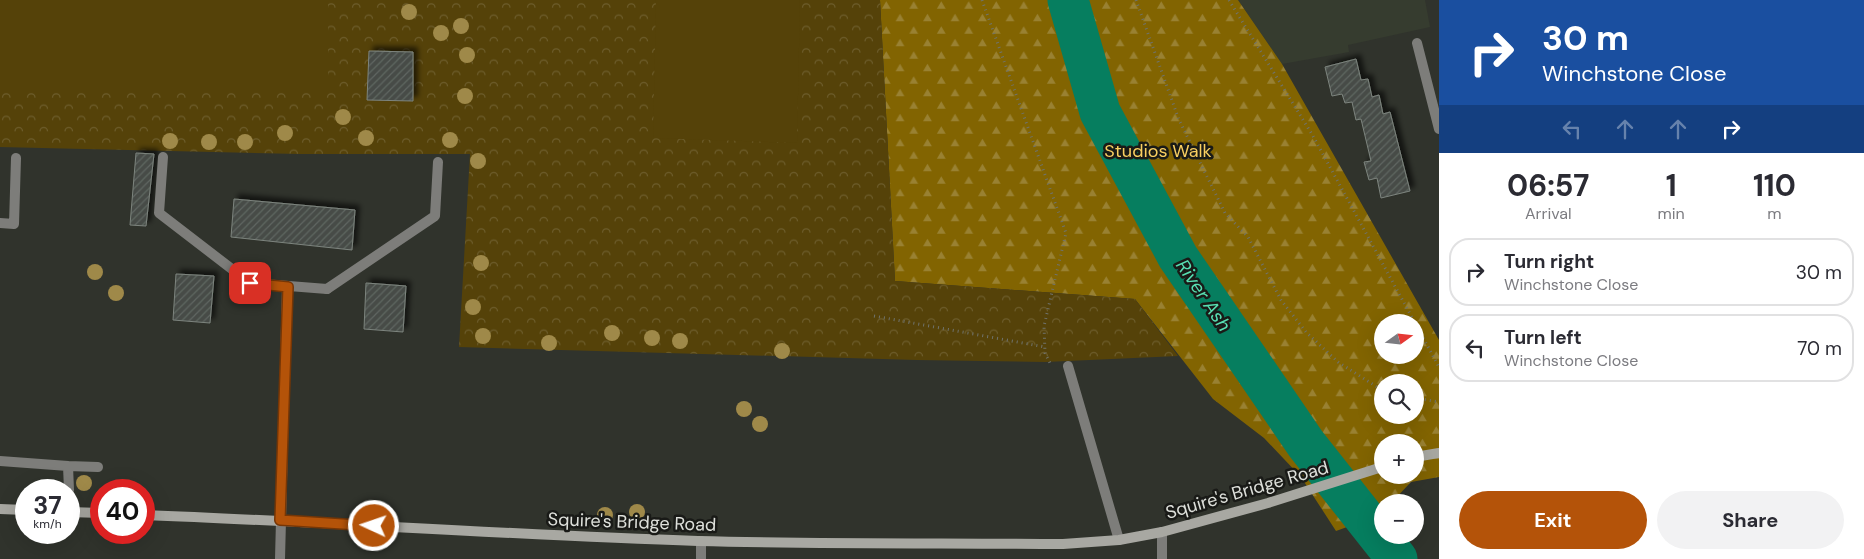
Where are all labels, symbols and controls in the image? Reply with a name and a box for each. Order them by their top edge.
text: 30 m [1542,15,1629,61]
icon: right [1459,20,1524,85]
text: Winchstone Close [1542,59,1727,88]
icon: left [1558,115,1586,143]
icon: ahead [1611,115,1639,143]
icon: ahead [1664,115,1692,143]
icon: right [1717,115,1745,143]
park label: Studios Walk [1104,139,1212,163]
text: 06:57 [1507,166,1589,205]
text: 1 [1666,166,1677,205]
text: 110 [1753,166,1796,205]
text: Arrival [1525,203,1572,224]
text: min [1658,203,1685,224]
text: m [1767,203,1782,224]
text: Turn right [1504,249,1594,274]
water label: River Ash [1170,254,1237,336]
icon: right [1461,258,1489,286]
text: 30 m [1796,260,1842,285]
pin [229,262,271,304]
icon: arrive [236,269,264,297]
text: Winchstone Close [1504,274,1638,295]
north arrow [1374,314,1424,364]
map controls [1374,314,1424,544]
text: Turn left [1504,325,1582,350]
icon: left [1461,334,1489,362]
text: 70 m [1797,336,1842,361]
text: Winchstone Close [1504,350,1638,371]
button: search [1374,374,1424,424]
button: + [1374,434,1424,484]
street label: Squire's Bridge Road [1163,455,1331,525]
speed limit sign: 40 [90,479,155,544]
text: 37 [33,489,62,522]
button: Exit [1459,491,1647,549]
button: Share [1657,491,1844,549]
button: − [1374,494,1424,544]
position arrow [347,499,399,551]
street label: Squire's Bridge Road [547,507,717,537]
text: km/h [33,516,62,532]

